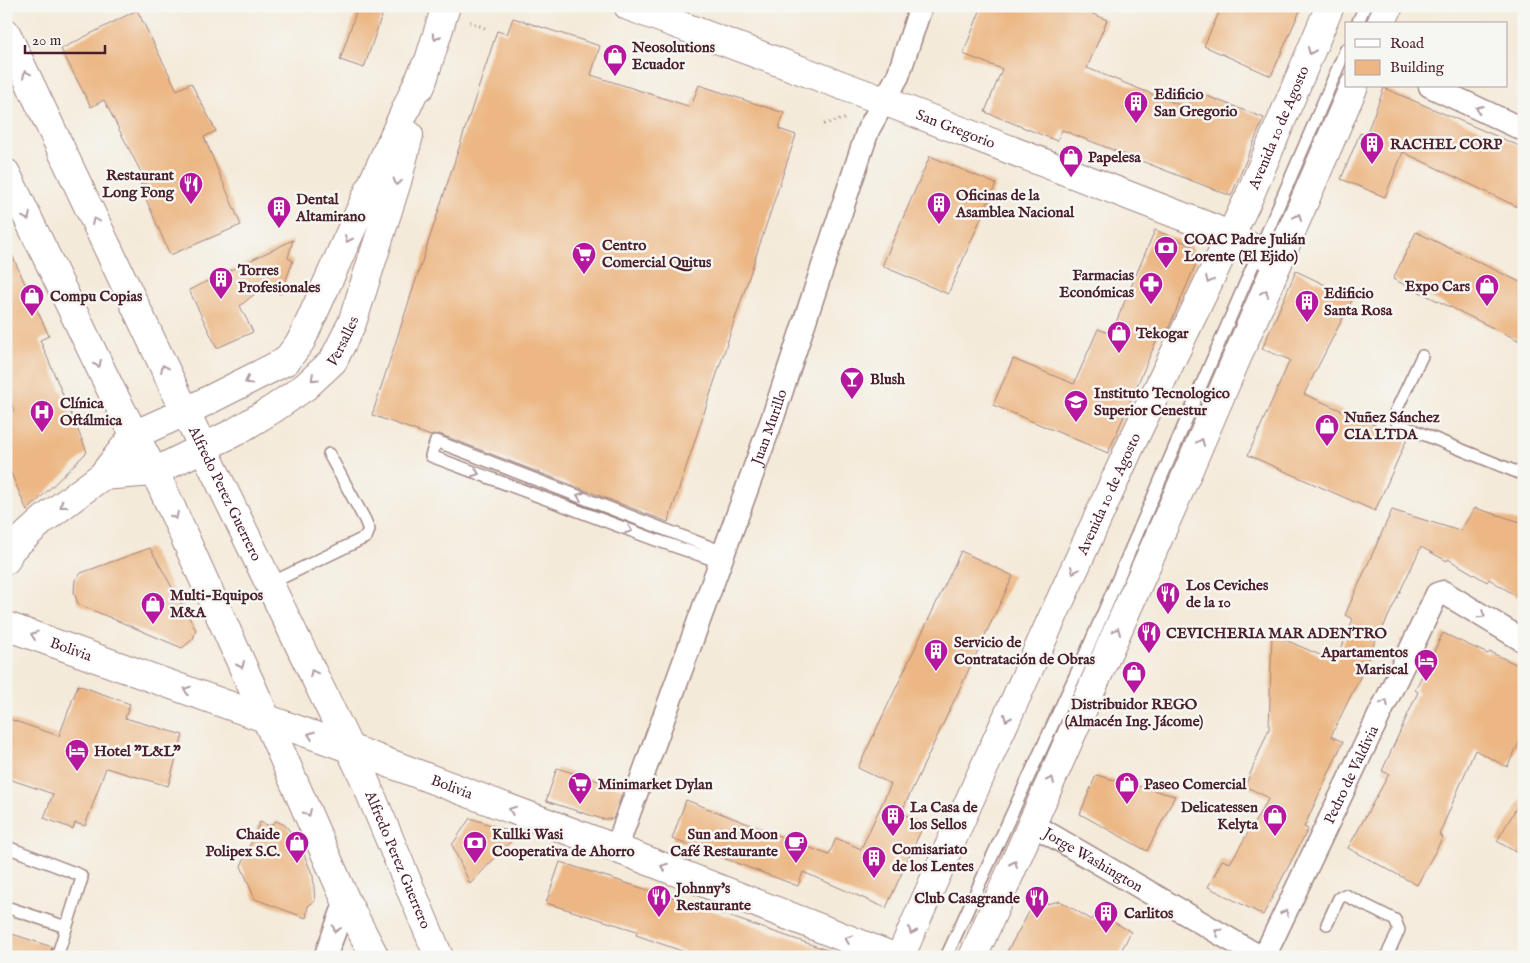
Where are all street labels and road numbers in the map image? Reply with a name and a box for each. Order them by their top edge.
street label: Avenida 10 de Agosto [1244,63,1314,193]
street label: San Gregorio [913,105,998,153]
street label: Versalles [323,314,363,372]
street label: Juan Murillo [747,387,792,469]
street label: Alfredo Perez Guerrero [184,422,266,564]
street label: Avenida 10 de Agosto [1073,430,1145,559]
street label: Bolivia [47,633,95,666]
street label: Pedro de Valdivia [1320,722,1383,827]
street label: Bolivia [428,771,476,804]
street label: Alfredo Perez Guerrero [360,787,435,932]
street label: Jorge Washington [1038,823,1146,897]

